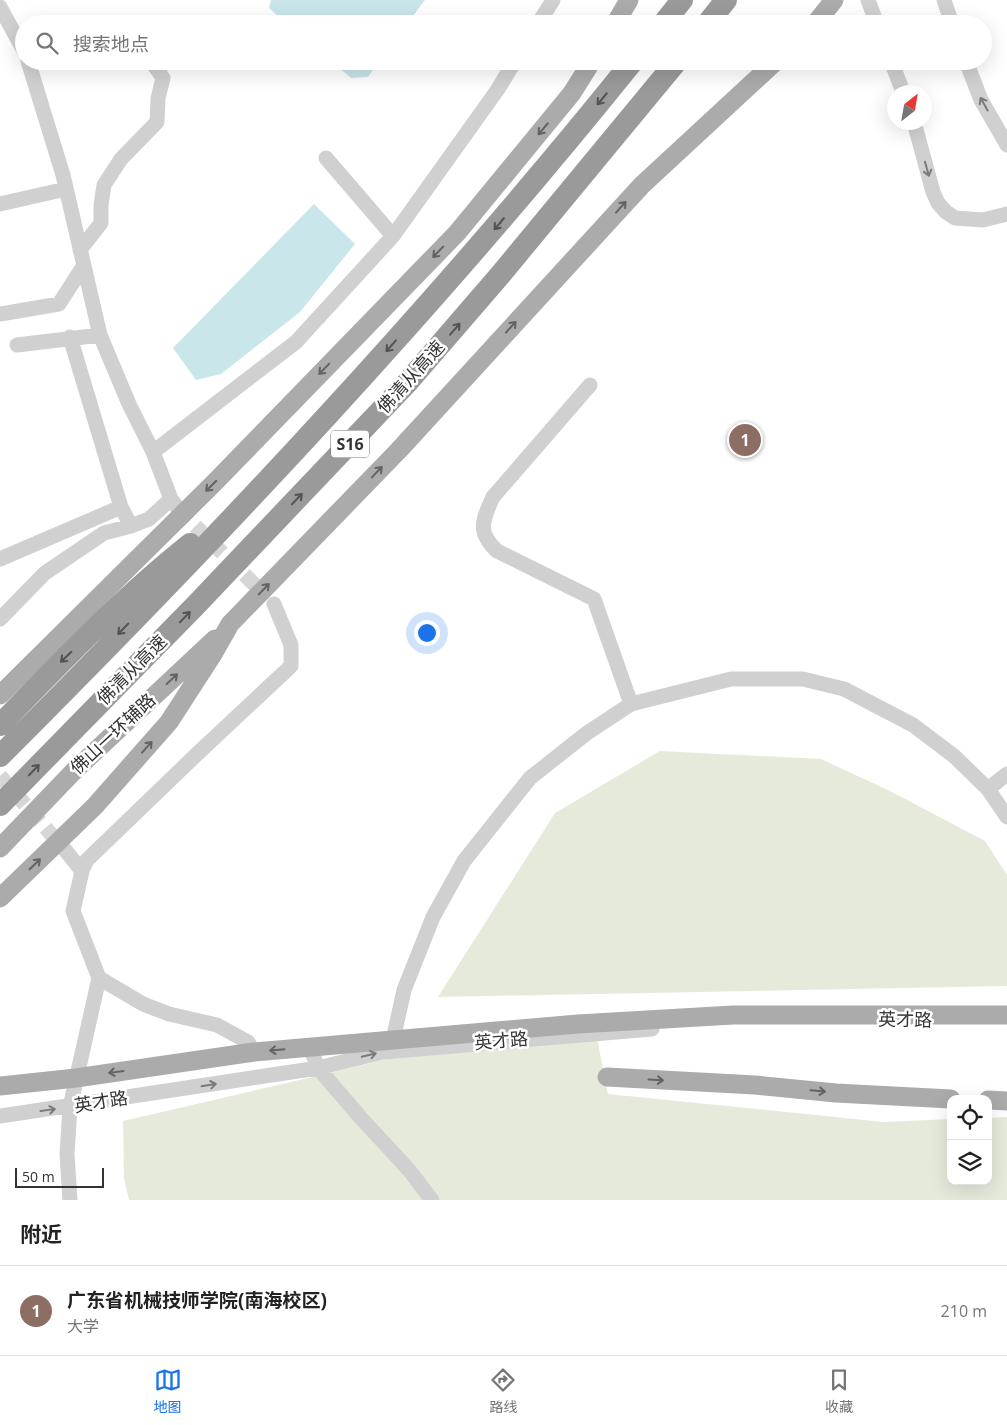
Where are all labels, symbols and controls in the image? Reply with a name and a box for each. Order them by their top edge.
search box [15,15,992,70]
icon: search [33,29,61,57]
text: 搜索地点 [73,31,149,57]
north arrow [887,85,932,130]
one-way arrow [597,92,608,105]
one-way arrow [978,98,988,112]
one-way arrow [538,122,549,135]
one-way arrow [923,161,932,177]
one-way arrow [615,201,627,214]
one-way arrow [493,217,504,230]
one-way arrow [432,246,444,259]
one-way arrow [505,321,517,334]
one-way arrow [449,322,461,335]
street label: 佛清从高速 [371,335,449,418]
one-way arrow [386,339,397,352]
one-way arrow [318,363,331,375]
pin: 1 [729,421,761,459]
road number: S16 [331,430,369,458]
one-way arrow [371,466,383,479]
one-way arrow [205,479,217,492]
one-way arrow [291,493,303,505]
one-way arrow [258,583,270,595]
one-way arrow [179,610,191,623]
your location [414,620,440,646]
one-way arrow [118,623,130,635]
street label: 佛清从高速 [91,629,172,710]
one-way arrow [59,651,72,663]
one-way arrow [165,673,178,685]
street label: 佛山一环辅路 [65,688,160,779]
one-way arrow [141,740,153,753]
one-way arrow [28,764,40,776]
one-way arrow [29,858,41,870]
street label: 英才路 [878,1007,932,1031]
street label: 英才路 [473,1026,529,1054]
one-way arrow [269,1045,285,1055]
one-way arrow [360,1050,376,1060]
one-way arrow [109,1068,125,1078]
one-way arrow [647,1075,663,1084]
one-way arrow [201,1080,217,1090]
street label: 英才路 [72,1085,129,1117]
one-way arrow [810,1086,826,1096]
map controls [947,1095,992,1185]
button: locate [947,1095,992,1140]
one-way arrow [40,1104,56,1114]
button: layers [947,1140,992,1185]
scale bar [15,1165,104,1188]
text: 50 m [22,1167,55,1186]
text: 附近 [20,1220,62,1248]
text: 广东省机械技师学院(南海校区) [67,1287,327,1313]
text: 1 [31,1300,41,1322]
text: 210 m [941,1300,987,1322]
text: 大学 [67,1315,99,1337]
tab: 地图 [154,1366,182,1416]
tab: 路线 [489,1366,517,1416]
tab: 收藏 [825,1366,853,1416]

